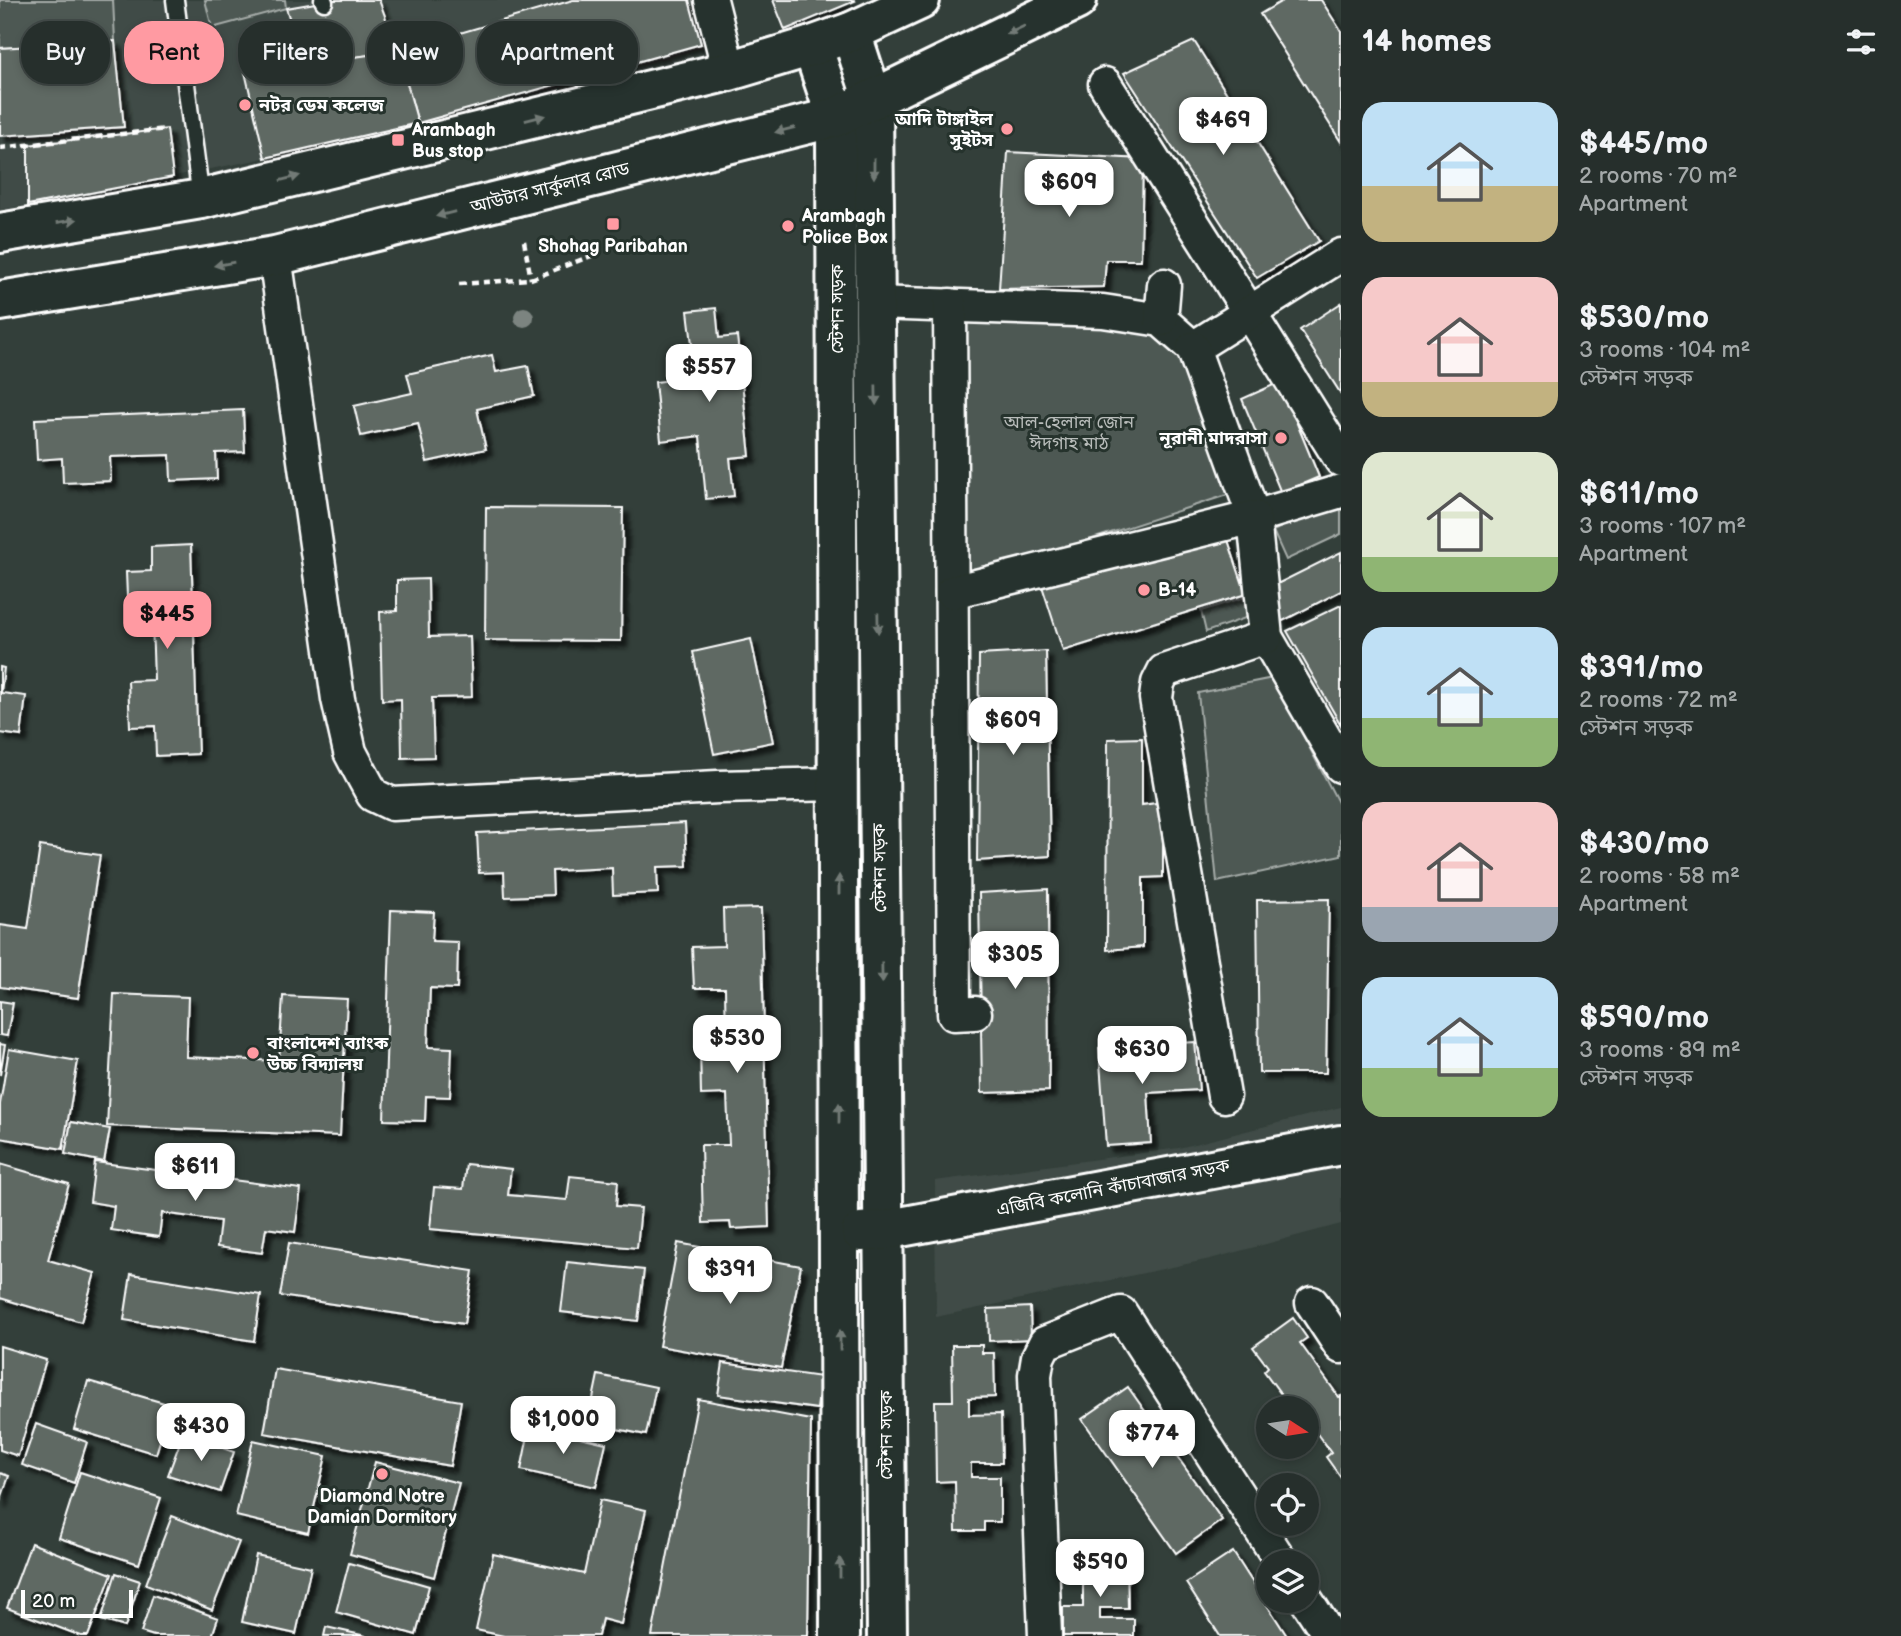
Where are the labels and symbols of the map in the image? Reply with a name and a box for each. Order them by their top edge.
one-way arrow [1006,24,1026,36]
place label: নটর ডেম কলেজ [258,95,385,116]
marker: নটর ডেম কলেজ [237,97,253,113]
pin: $469 [1182,97,1264,157]
place label: আদি টাঙ্গাইল সুইটস [894,109,993,151]
one-way arrow [524,112,546,123]
place label: Arambagh Bus stop [411,120,495,162]
marker: আদি টাঙ্গাইল সুইটস [999,121,1015,137]
one-way arrow [774,125,796,136]
marker: Arambagh Bus stop [390,132,406,148]
street label: আউটার সার্কুলার রোড [467,157,632,218]
one-way arrow [868,157,880,179]
pin: $609 [1028,160,1110,219]
one-way arrow [279,172,301,183]
place label: Arambagh Police Box [801,206,887,248]
one-way arrow [435,209,457,220]
one-way arrow [56,215,78,226]
marker: Shohag Paribahan [605,216,621,232]
marker: Arambagh Police Box [780,218,796,234]
place label: Shohag Paribahan [538,236,688,257]
one-way arrow [213,259,235,270]
street label: স্টেশন সড়ক [827,264,848,354]
pin: $557 [668,344,750,404]
one-way arrow [870,385,882,407]
park label: আল-হেলাল জোন ঈদগাহ মাঠ [1003,412,1135,454]
place label: নূরানী মাদরাসা [1159,428,1268,449]
marker: নূরানী মাদরাসা [1273,430,1289,446]
place label: B-14 [1158,580,1197,601]
marker: B-14 [1136,582,1152,598]
pin: $445 [126,592,208,651]
one-way arrow [872,612,884,634]
pin: $609 [972,698,1054,757]
street label: স্টেশন সড়ক [869,823,891,913]
one-way arrow [833,874,844,896]
pin: $305 [974,932,1056,991]
one-way arrow [876,962,887,984]
pin: $530 [696,1016,778,1075]
pin: $630 [1101,1026,1183,1086]
place label: বাংলাদেশ ব্যাংক উচ্চ বিদ্যালয় [266,1033,389,1075]
marker: বাংলাদেশ ব্যাংক উচ্চ বিদ্যালয় [245,1045,261,1061]
one-way arrow [833,1102,845,1124]
pin: $611 [154,1144,236,1203]
street label: এজিবি কলোনি কাঁচাবাজার সড়ক [995,1155,1232,1221]
pin: $391 [689,1246,771,1306]
one-way arrow [834,1329,846,1351]
street label: স্টেশন সড়ক [876,1390,897,1480]
pin: $1,000 [506,1396,620,1456]
north arrow [1256,1396,1320,1460]
pin: $430 [160,1404,242,1463]
pin: $774 [1111,1410,1193,1470]
marker: Diamond Notre Damian Dormitory [374,1466,390,1482]
place label: Diamond Notre Damian Dormitory [307,1486,457,1528]
pin: $590 [1059,1540,1141,1599]
one-way arrow [834,1557,846,1579]
scale bar [21,1587,133,1619]

